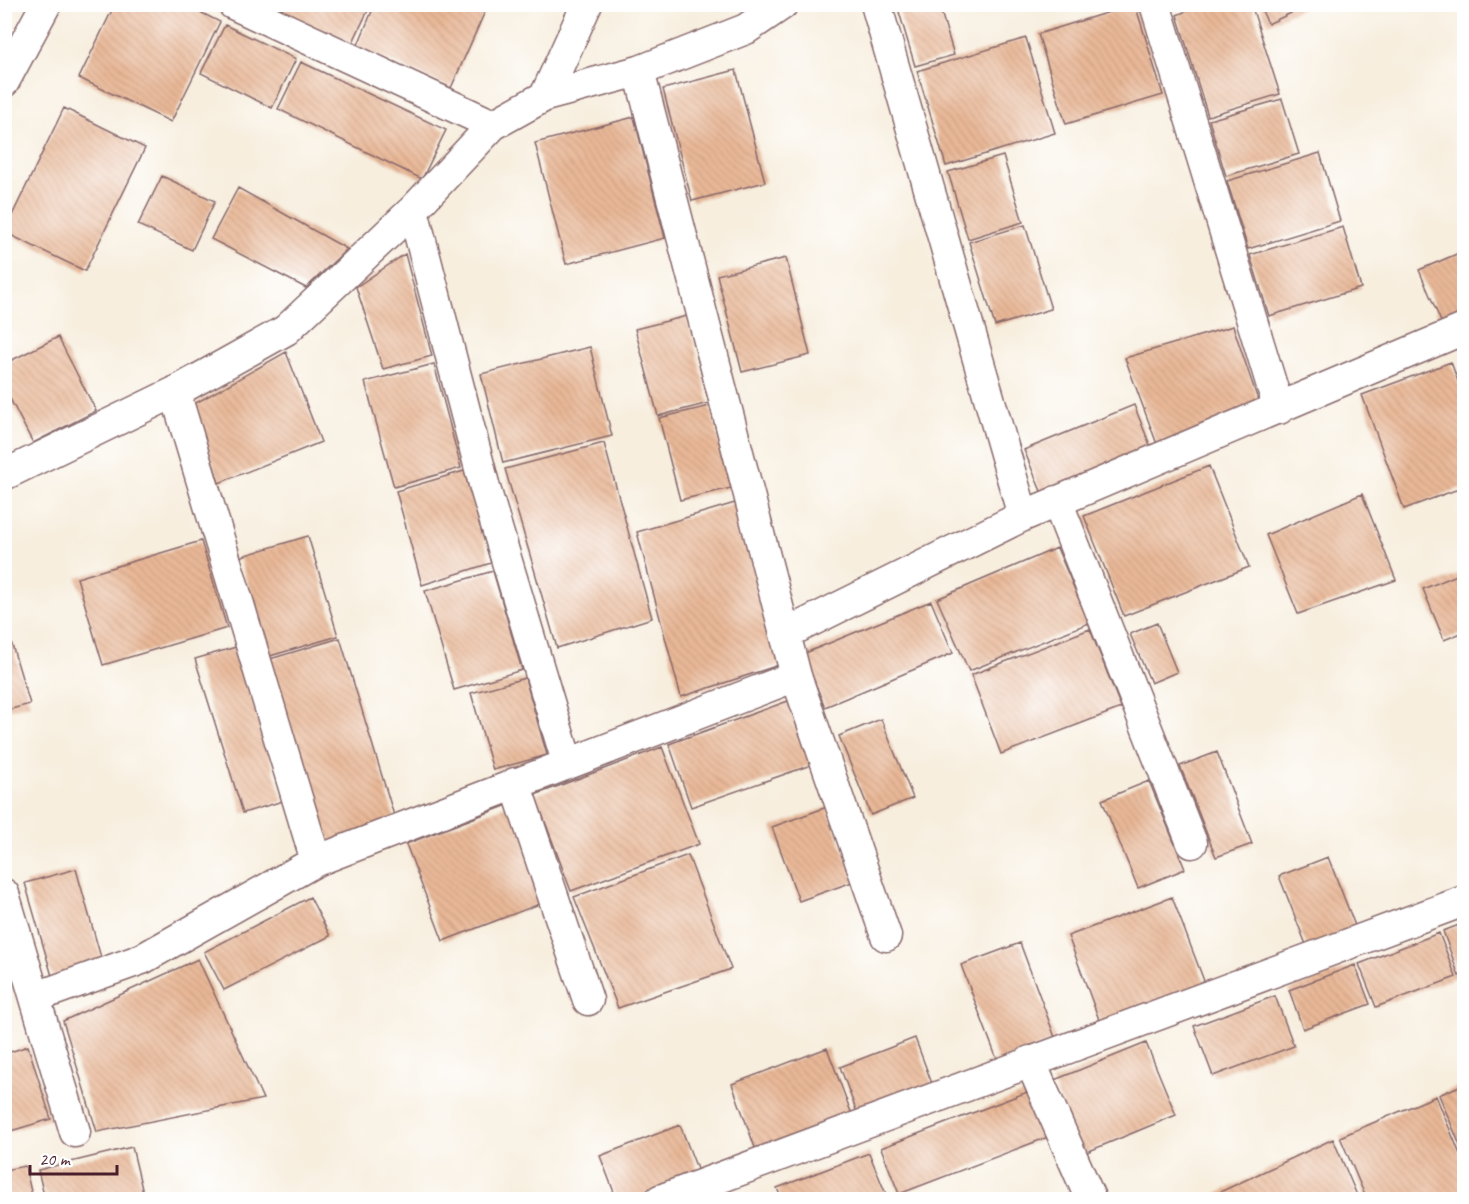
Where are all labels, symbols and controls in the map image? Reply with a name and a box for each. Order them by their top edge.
scale bar [30,1138,117,1176]
text: 20 m [39,1148,72,1170]

